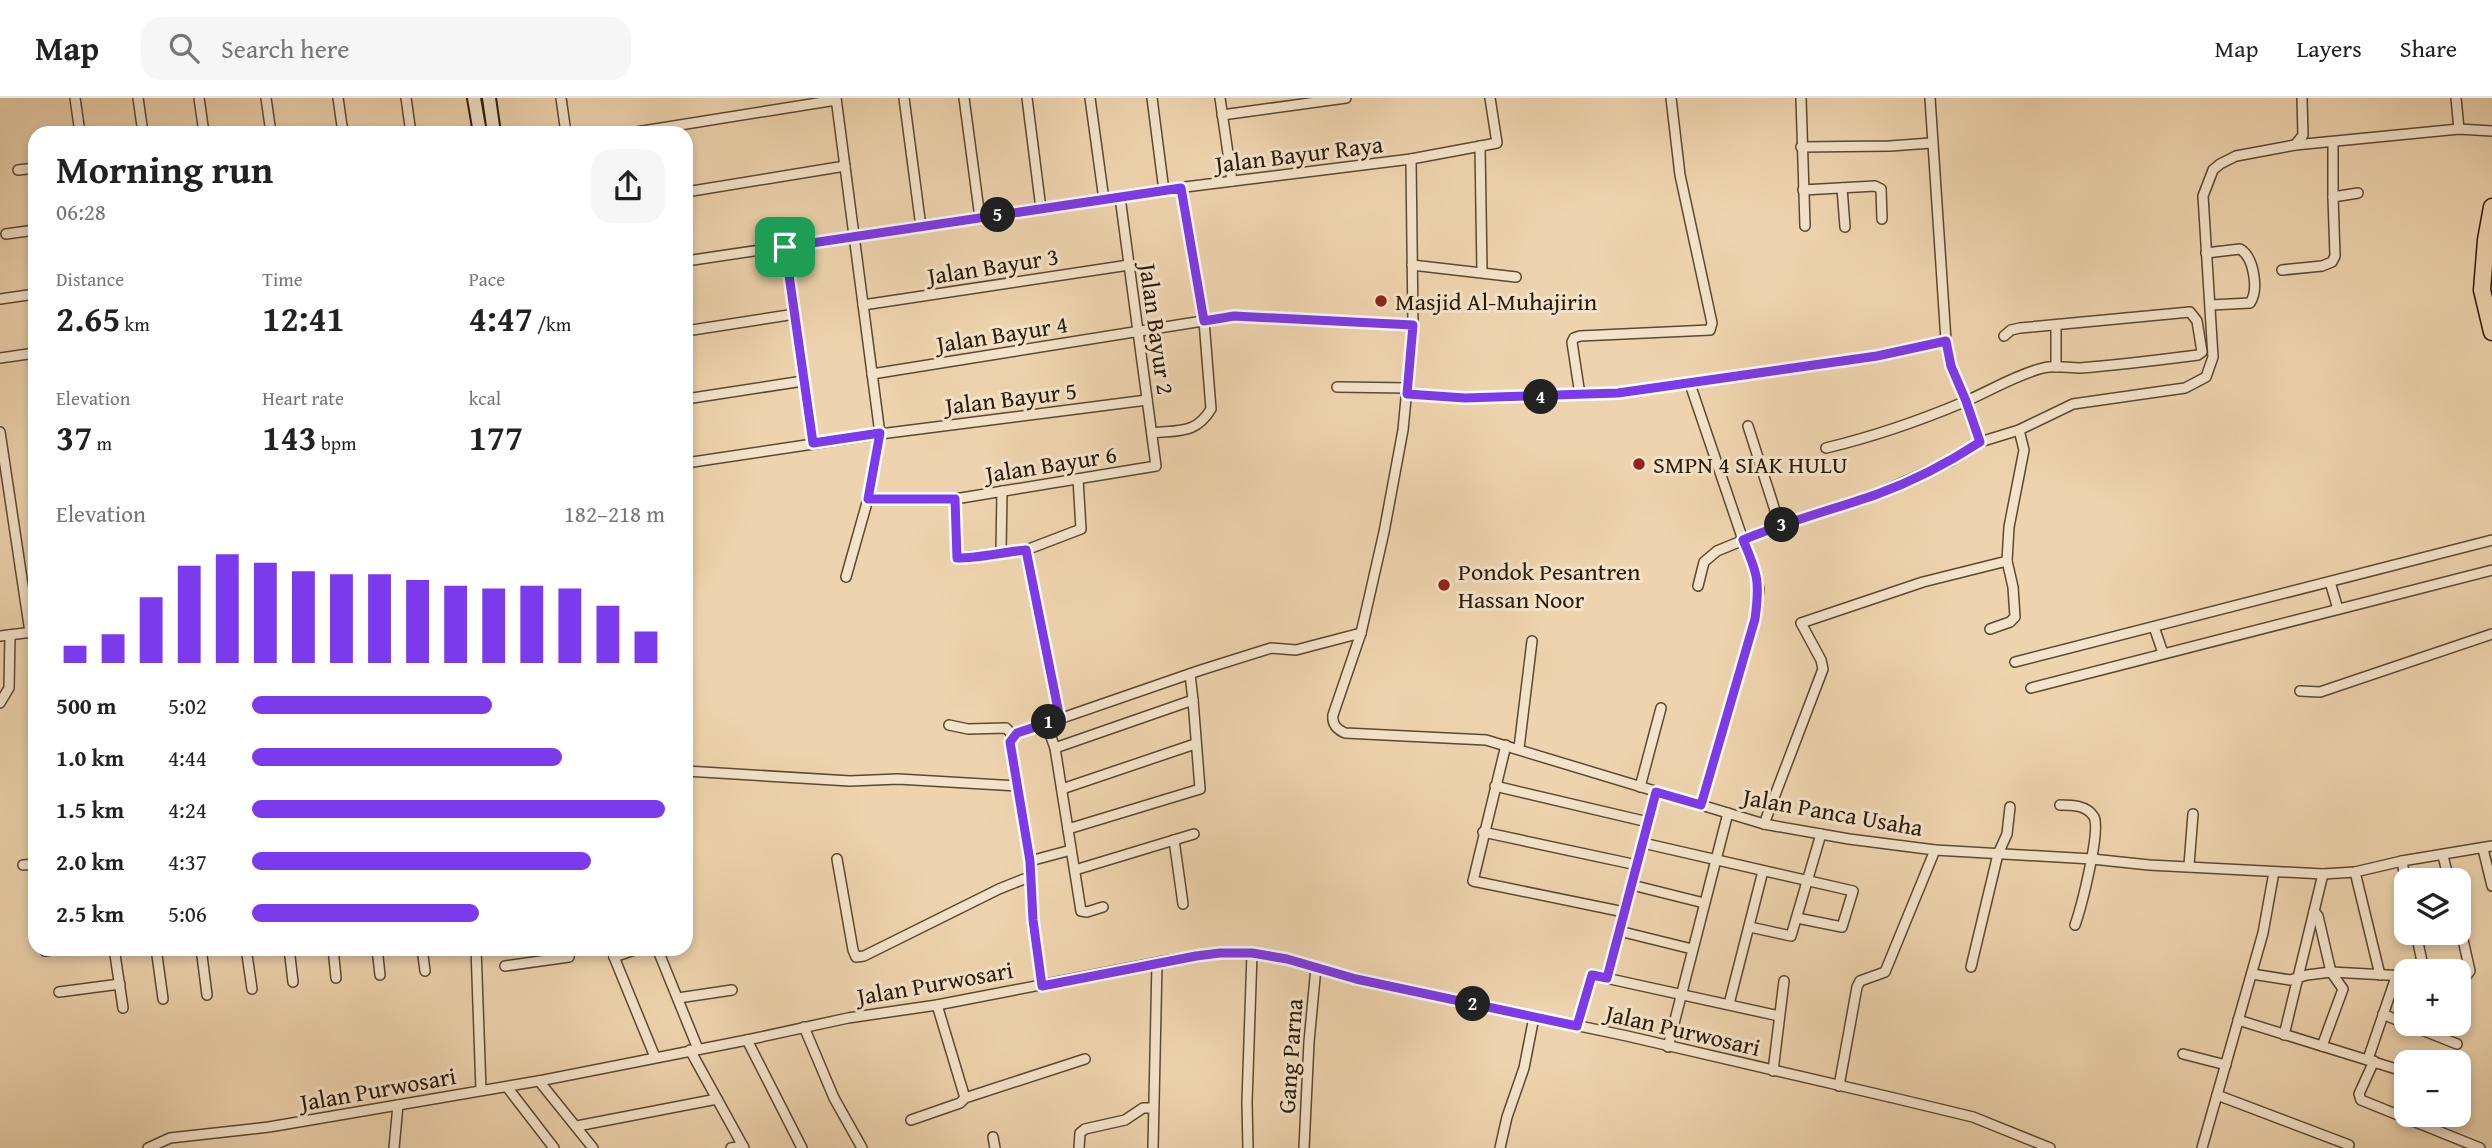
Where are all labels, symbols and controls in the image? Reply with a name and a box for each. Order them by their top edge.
search box [141,17,631,80]
text: Map [35,24,99,72]
icon: search [165,29,203,67]
text: Search here [221,29,349,68]
text: Map [2215,31,2258,66]
text: Layers [2296,31,2362,66]
text: Share [2400,31,2457,66]
street label: Jalan Bayur Raya [1210,126,1386,182]
text: Morning run [56,141,273,197]
button: share [591,149,665,223]
text: 06:28 [56,195,106,228]
pin: 5 [981,198,1016,232]
text: 5 [993,200,1002,228]
pin [755,217,815,277]
icon: arrive [766,228,804,266]
street label: Jalan Bayur 3 [922,238,1061,294]
street label: Jalan Bayur 2 [1130,258,1184,397]
text: Distance [56,265,124,293]
text: Time [262,265,303,293]
text: Pace [469,265,505,293]
place label: Masjid Al-Muhajirin [1395,284,1598,319]
text: 2.65 [56,293,120,344]
text: 12:41 [262,293,345,344]
text: 4:47 [469,293,533,344]
marker: Masjid Al-Muhajirin [1373,293,1389,309]
street label: Jalan Bayur 4 [931,306,1070,362]
text: km [120,310,150,338]
text: /km [533,310,571,338]
street label: Jalan Bayur 5 [940,373,1079,424]
pin: 4 [1524,380,1558,414]
text: 4 [1536,382,1545,410]
text: Elevation [56,384,130,412]
text: Heart rate [262,384,344,412]
text: kcal [469,384,501,412]
text: 37 [56,412,92,463]
text: 143 [262,412,317,463]
text: 177 [469,412,523,463]
text: m [92,429,112,457]
text: bpm [317,429,357,457]
street label: Jalan Bayur 6 [980,436,1119,492]
place label: SMPN 4 SIAK HULU [1653,447,1848,482]
marker: SMPN 4 SIAK HULU [1631,456,1647,472]
text: Elevation [56,497,146,530]
text: 182–218 m [564,497,665,530]
pin: 3 [1764,508,1800,542]
text: 3 [1777,510,1786,538]
place label: Pondok Pesantren Hassan Noor [1458,554,1641,617]
marker: Pondok Pesantren Hassan Noor [1436,577,1452,593]
text: 500 m [56,689,117,722]
text: 5:02 [168,689,207,722]
pin: 1 [1032,704,1066,740]
text: 1 [1044,707,1053,735]
text: 1.0 km [56,741,124,774]
text: 4:44 [168,741,207,774]
street label: Jalan Panca Usaha [1737,778,1926,845]
text: 1.5 km [56,793,124,826]
text: 4:24 [168,793,207,826]
text: 2.0 km [56,845,124,878]
text: 4:37 [168,845,207,878]
map controls [2394,868,2471,1127]
button: layers [2394,868,2471,945]
text: 2.5 km [56,897,124,930]
text: 5:06 [168,897,207,930]
street label: Jalan Purwosari [851,952,1016,1014]
button: + [2394,959,2471,1036]
pin: 2 [1456,986,1490,1021]
text: 2 [1468,989,1477,1017]
street label: Jalan Purwosari [1599,995,1764,1065]
street label: Gang Parna [1269,997,1312,1115]
button: − [2394,1050,2471,1127]
street label: Jalan Purwosari [294,1058,459,1120]

